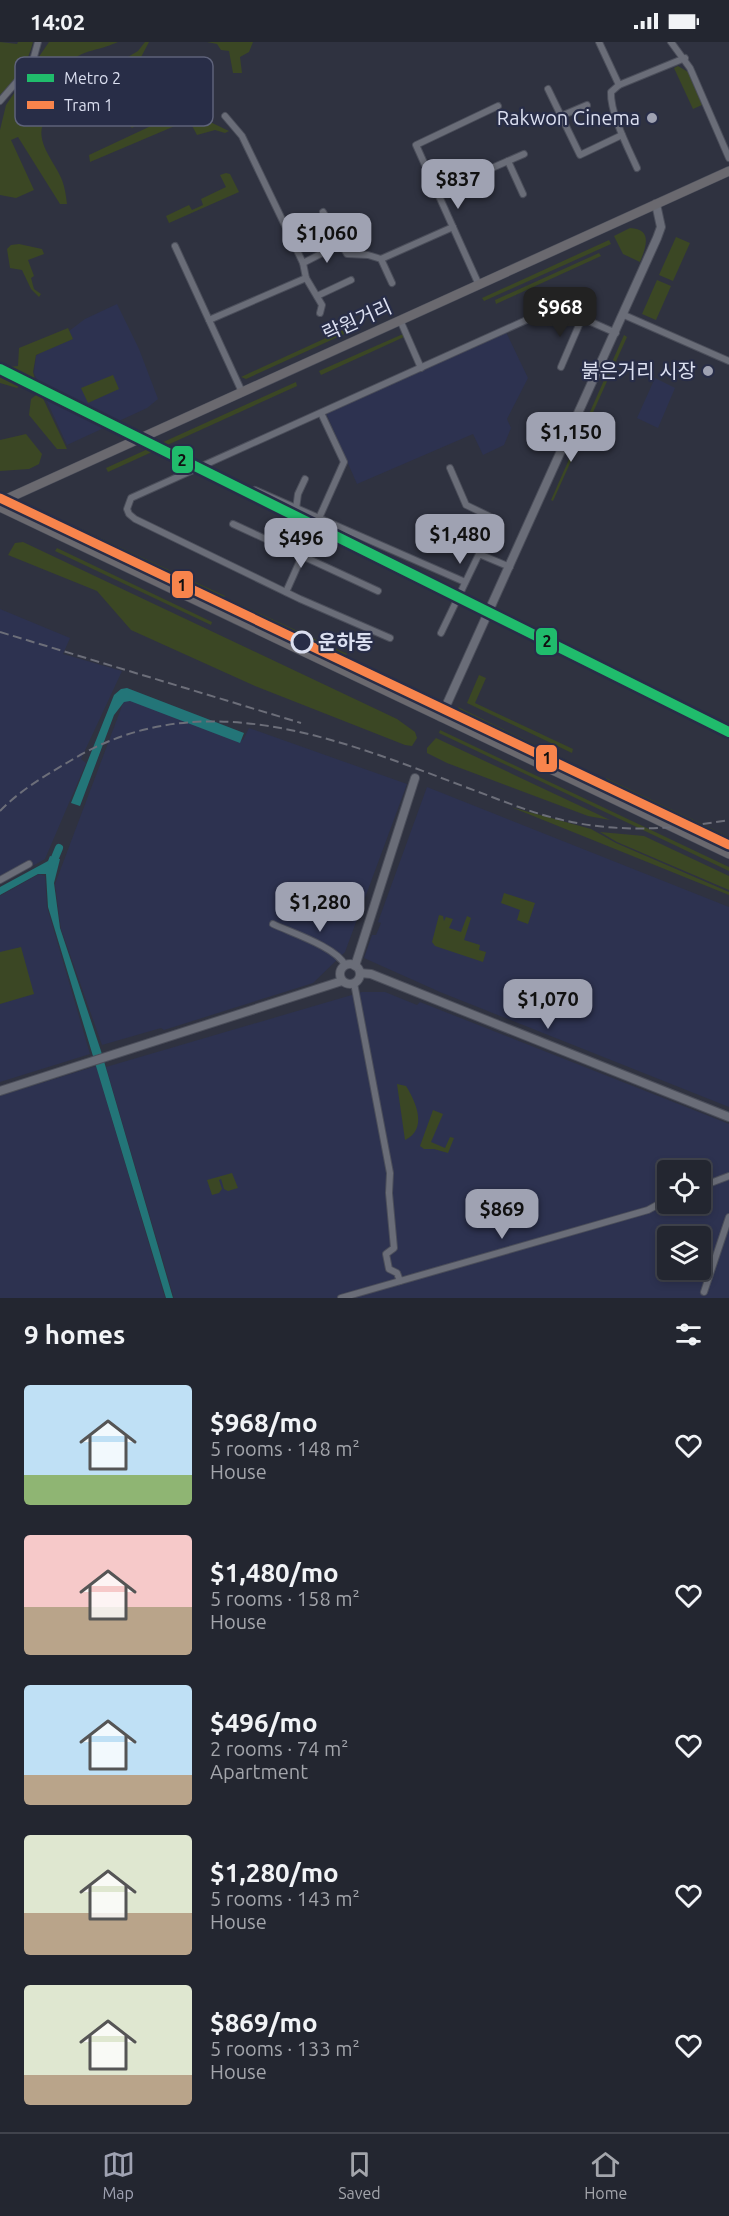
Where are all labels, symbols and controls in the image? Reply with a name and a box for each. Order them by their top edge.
text: 14:02 [30,9,85,34]
legend [15,57,213,126]
text: Metro 2 [64,69,121,87]
text: Tram 1 [64,96,113,114]
place label: Rakwon Cinema [497,106,640,129]
marker: Rakwon Cinema [645,111,659,125]
pin: $837 [422,159,494,210]
text: $837 [435,167,481,190]
pin: $1,060 [278,213,376,264]
text: $1,060 [296,221,358,244]
pin: $968 [524,287,596,338]
street label: 락원거리 [318,294,395,345]
text: $968 [537,295,583,318]
place label: 붉은거리 시장 [581,359,696,382]
marker: 붉은거리 시장 [701,364,715,378]
pin: $1,150 [522,412,620,463]
text: $1,150 [540,420,602,443]
line badge: 2 [171,445,194,474]
text: 2 [177,451,187,469]
pin: $1,480 [411,514,509,565]
pin: $496 [265,518,337,569]
text: $1,480 [429,522,491,545]
text: $496 [278,526,324,549]
line badge: 1 [171,570,194,599]
text: 1 [177,576,187,594]
line badge: 2 [535,627,558,656]
place label: 운하동 [318,630,373,653]
marker: 운하동 [291,631,313,653]
text: 2 [542,632,552,650]
line badge: 1 [535,744,558,773]
text: 1 [542,749,552,767]
pin: $1,280 [271,882,369,933]
text: $1,280 [289,890,351,913]
pin: $1,070 [499,979,597,1030]
text: $1,070 [517,987,579,1010]
map controls [657,1160,711,1280]
button: locate [657,1160,711,1214]
pin: $869 [466,1189,538,1240]
text: $869 [479,1197,525,1220]
button: layers [657,1226,711,1280]
icon: filters [672,1318,705,1351]
text: 9 homes [24,1320,125,1349]
text: $968/mo [210,1408,318,1437]
icon: home [72,1409,144,1481]
icon: heart [672,1429,705,1462]
text: 5 rooms · 148 m² [210,1437,360,1460]
text: House [210,1460,267,1483]
text: $1,480/mo [210,1558,339,1587]
icon: home [72,1559,144,1631]
icon: heart [672,1579,705,1612]
text: 5 rooms · 158 m² [210,1587,360,1610]
text: House [210,1610,267,1633]
text: $496/mo [210,1708,318,1737]
icon: home [72,1709,144,1781]
icon: heart [672,1729,705,1762]
text: 2 rooms · 74 m² [210,1737,348,1760]
text: Apartment [210,1760,308,1783]
text: $1,280/mo [210,1858,339,1887]
icon: home [72,1859,144,1931]
icon: heart [672,1879,705,1912]
text: 5 rooms · 143 m² [210,1887,360,1910]
text: House [210,1910,267,1933]
text: $869/mo [210,2008,318,2037]
icon: home [72,2009,144,2081]
icon: heart [672,2029,705,2062]
text: 5 rooms · 133 m² [210,2037,360,2060]
text: House [210,2060,267,2083]
tab: Map [102,2148,135,2202]
tab: Saved [338,2148,381,2202]
tab: Home [584,2148,627,2202]

